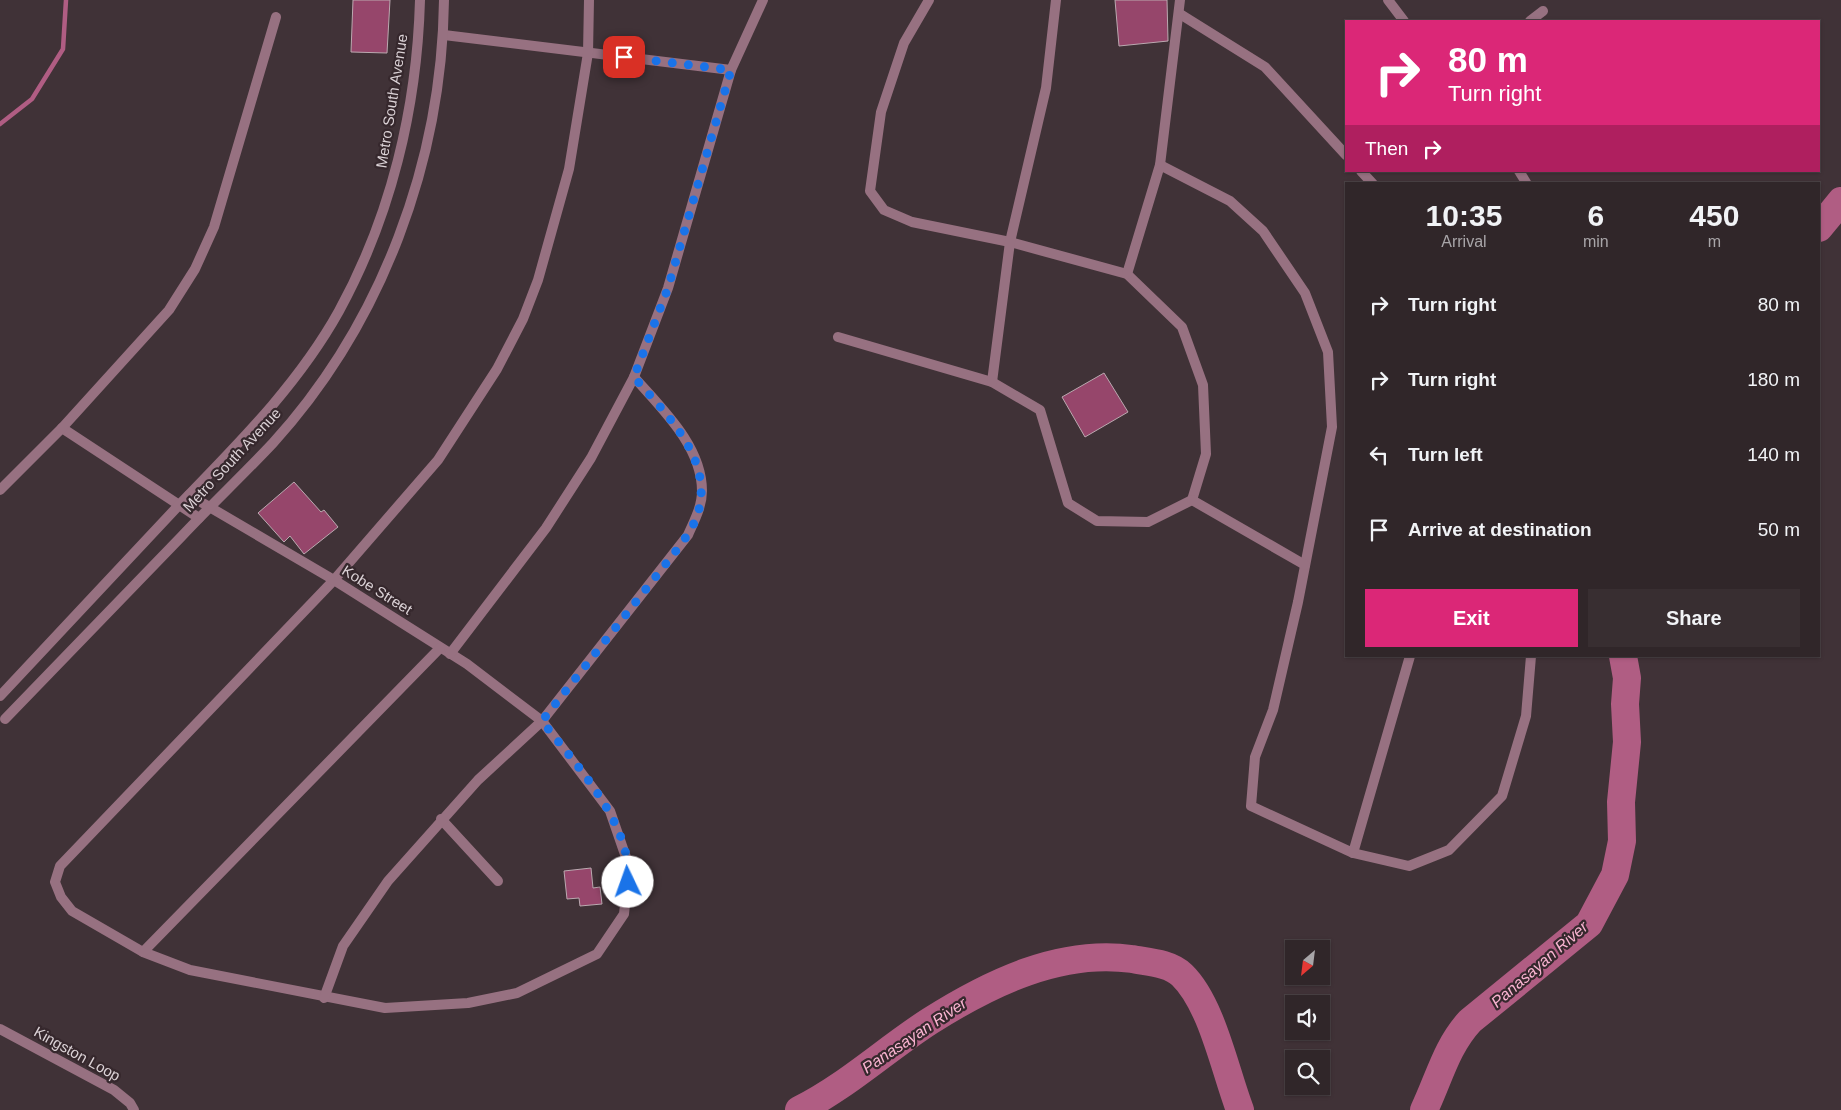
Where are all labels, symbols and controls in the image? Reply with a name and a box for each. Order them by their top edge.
street label: Metro South Avenue [373,33,411,169]
pin [603,36,645,78]
icon: right [1365,40,1430,105]
text: 80 m [1448,40,1528,79]
icon: arrive [610,43,638,71]
text: Turn right [1448,81,1541,106]
icon: right [1418,135,1446,163]
text: Then [1365,138,1408,159]
text: 10:35 [1426,199,1502,232]
text: 6 [1587,199,1604,232]
text: 450 [1689,199,1739,232]
text: Arrival [1441,233,1487,250]
text: min [1583,233,1609,250]
text: m [1708,233,1721,250]
icon: right [1365,291,1393,319]
text: Turn right [1408,294,1496,315]
text: 80 m [1758,294,1800,315]
icon: right [1365,366,1393,394]
text: Turn right [1408,369,1496,390]
text: 180 m [1747,369,1800,390]
street label: Metro South Avenue [179,404,284,515]
icon: left [1365,441,1393,469]
text: Turn left [1408,444,1483,465]
text: 140 m [1747,444,1800,465]
icon: arrive [1365,516,1393,544]
text: Arrive at destination [1408,519,1592,540]
text: 50 m [1758,519,1800,540]
street label: Kobe Street [339,561,416,618]
button: Exit [1365,589,1578,647]
button: Share [1588,589,1800,647]
position arrow [601,855,653,907]
water label: Panasayan River [1488,918,1591,1011]
north arrow [1285,940,1330,985]
map controls [1285,940,1330,1095]
water label: Panasayan River [859,994,970,1077]
button: sound [1285,995,1330,1040]
street label: Kingston Loop [31,1023,123,1084]
button: search [1285,1050,1330,1095]

